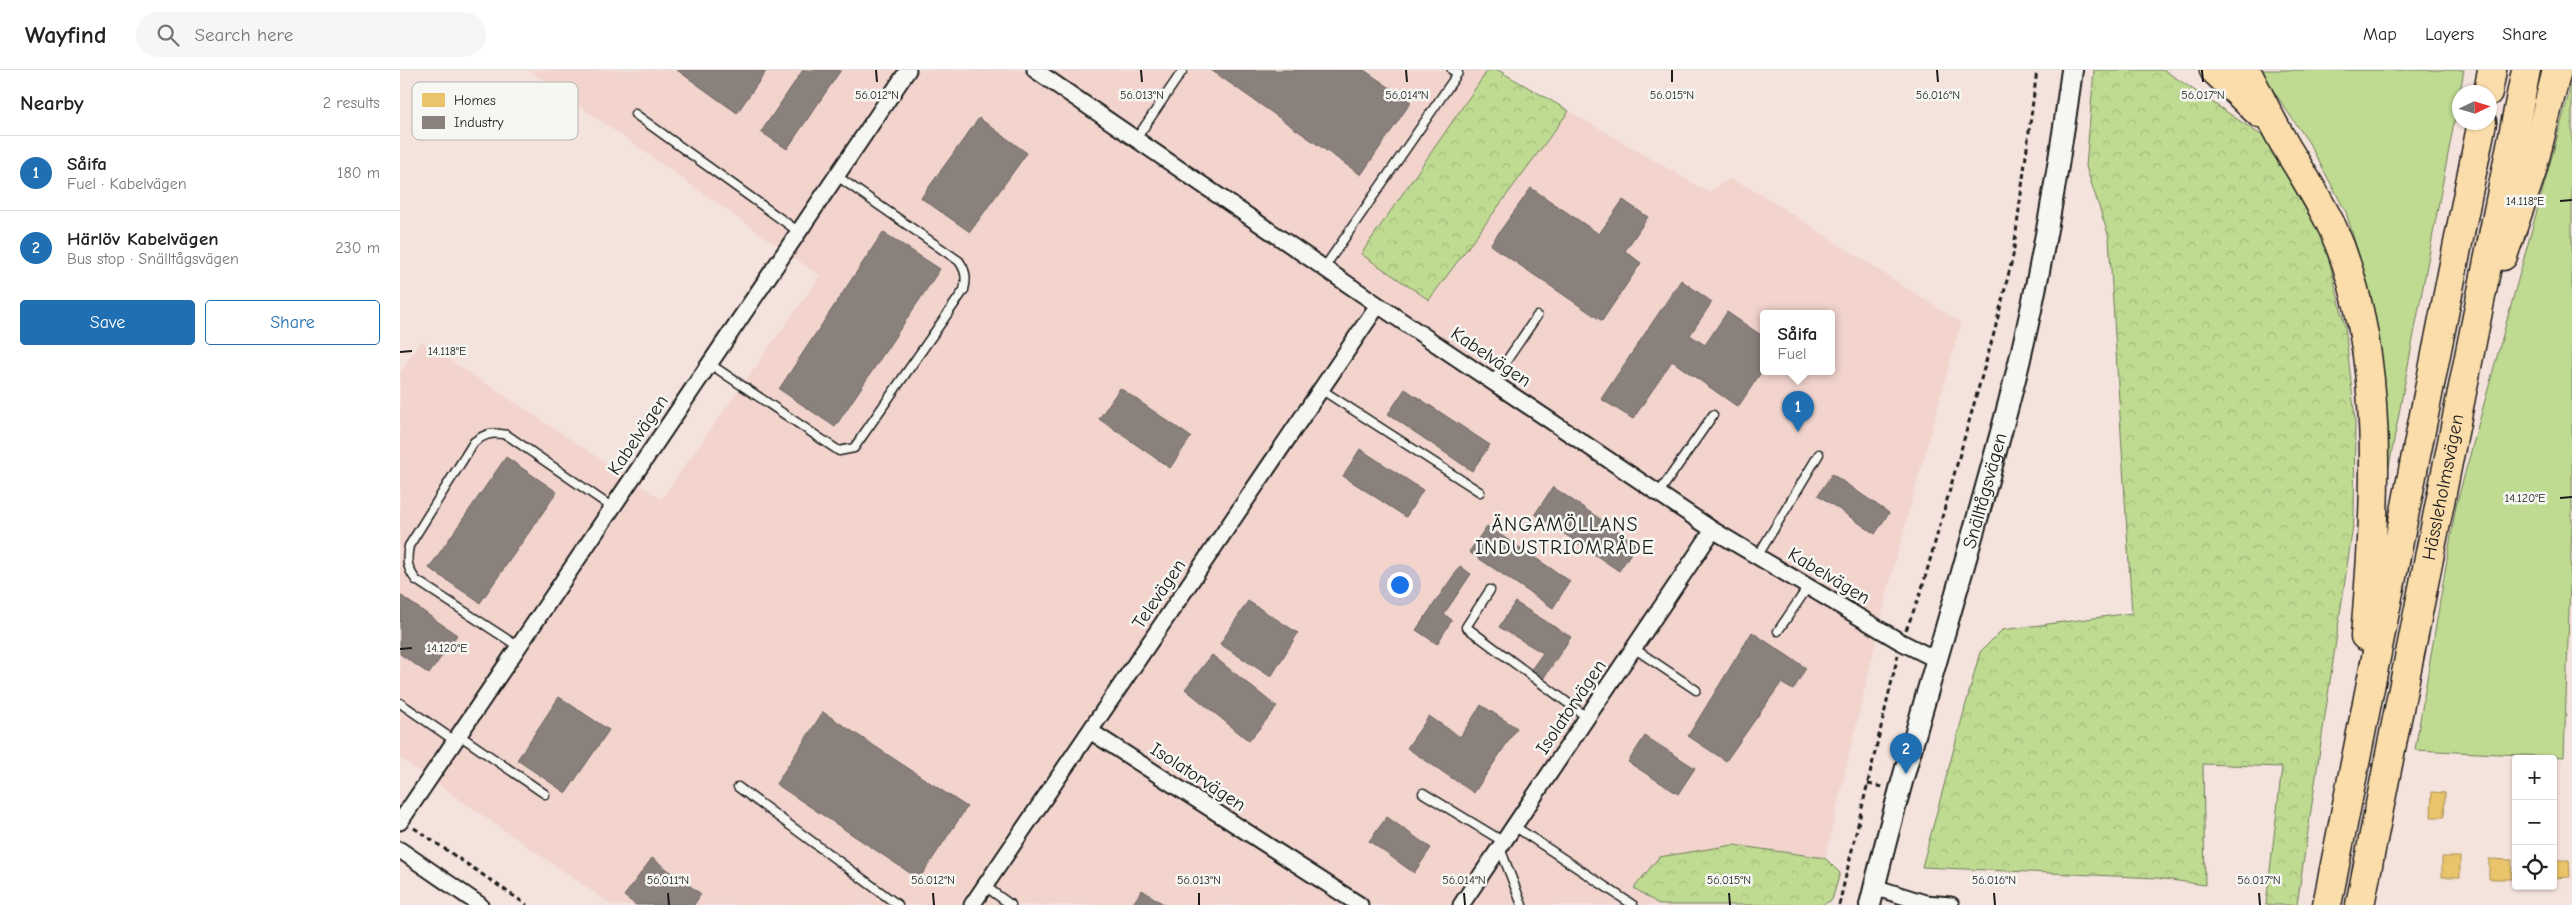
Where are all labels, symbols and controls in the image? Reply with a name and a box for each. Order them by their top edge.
search box [136,12,486,57]
text: Wayfind [25,21,106,49]
icon: search [154,21,182,49]
text: Search here [194,24,293,46]
text: Map [2363,24,2397,45]
text: Layers [2425,24,2474,45]
text: Share [2502,24,2547,45]
legend [412,82,578,140]
north arrow [2452,85,2497,130]
text: 56.012°N [855,88,899,102]
text: 56.013°N [1120,88,1164,102]
text: 56.014°N [1385,88,1429,102]
text: 56.015°N [1650,88,1694,102]
text: 56.016°N [1916,88,1960,102]
text: 56.017°N [2181,88,2225,102]
text: Nearby [20,91,84,115]
text: Homes [454,92,496,109]
text: 2 results [323,94,380,112]
text: Industry [454,114,504,131]
text: Såifa [67,153,107,175]
text: 1 [33,164,39,182]
text: 180 m [337,164,380,182]
text: Fuel · Kabelvägen [67,175,187,193]
text: 14.118°E [2506,194,2544,208]
text: Härlöv Kabelvägen [67,228,219,250]
text: 2 [32,239,40,257]
text: 230 m [335,239,380,257]
text: Bus stop · Snälltågsvägen [67,250,239,268]
button: Save [20,300,195,345]
button: Share [205,300,380,345]
popup [1760,310,1835,375]
street label: Kabelvägen [1447,322,1535,392]
text: Såifa [1777,323,1818,345]
text: 14.118°E [428,344,466,358]
text: Fuel [1777,345,1806,363]
street label: Kabelvägen [603,391,673,479]
pin: 1 [1782,391,1814,432]
street label: Hässleholmsvägen [2418,412,2468,562]
street label: Snälltågsvägen [1958,430,2012,551]
text: 14.120°E [2505,491,2545,505]
district label: ÄNGAMÖLLANS INDUSTRIOMRÅDE [1475,513,1655,559]
street label: Kabelvägen [1784,543,1874,609]
street label: Televägen [1128,555,1190,633]
your location [1387,572,1413,598]
text: 14.120°E [427,641,467,655]
street label: Isolatorvägen [1531,656,1611,758]
pin: 2 [1890,733,1922,774]
street label: Isolatorvägen [1146,738,1250,816]
map controls [2512,755,2557,890]
button: + [2512,755,2557,800]
button: − [2512,800,2557,845]
button: locate [2512,845,2557,890]
text: 56.011°N [647,873,689,887]
text: 56.012°N [911,873,955,887]
text: 56.013°N [1177,873,1221,887]
text: 56.014°N [1442,873,1486,887]
text: 56.015°N [1707,873,1751,887]
text: 56.016°N [1972,873,2016,887]
text: 56.017°N [2237,873,2281,887]

